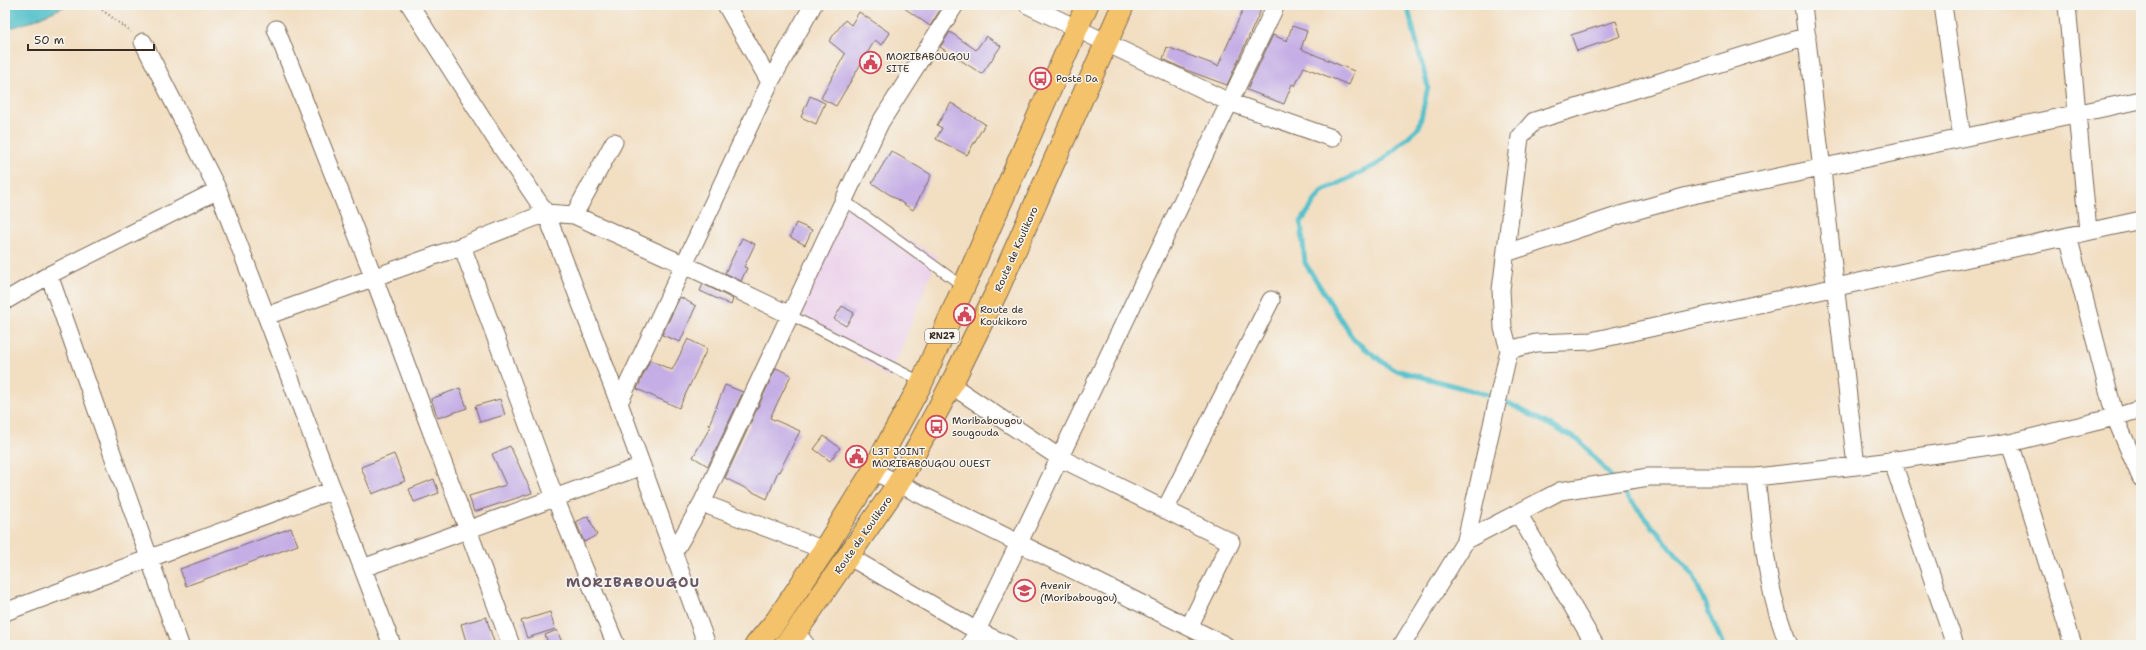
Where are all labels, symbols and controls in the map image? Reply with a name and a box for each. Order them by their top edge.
scale bar [28,26,154,52]
text: 50 m [34,32,64,48]
public building icon: MORIBABOUGOU SITE [858,49,884,75]
place label: MORIBABOUGOU SITE [886,50,970,75]
bus stop icon: Poste Da [1027,65,1053,91]
place label: Poste Da [1056,72,1099,85]
street label: Route de Koulikoro [991,204,1041,294]
public building icon: Route de Koukikoro [952,302,978,328]
place label: Route de Koukikoro [980,303,1027,328]
road number: RN27 [925,329,959,343]
bus stop icon: Moribabougou sougouda [924,413,950,439]
place label: Moribabougou sougouda [952,414,1022,439]
public building icon: L3T JOINT MORIBABOUGOU OUEST [844,444,870,470]
place label: L3T JOINT MORIBABOUGOU OUEST [872,445,991,470]
street label: Route de Koulikoro [831,494,895,576]
district label: MORIBABOUGOU [566,573,700,591]
school or university icon: Avenir (Moribabougou) [1011,578,1037,604]
place label: Avenir (Moribabougou) [1040,579,1117,604]

